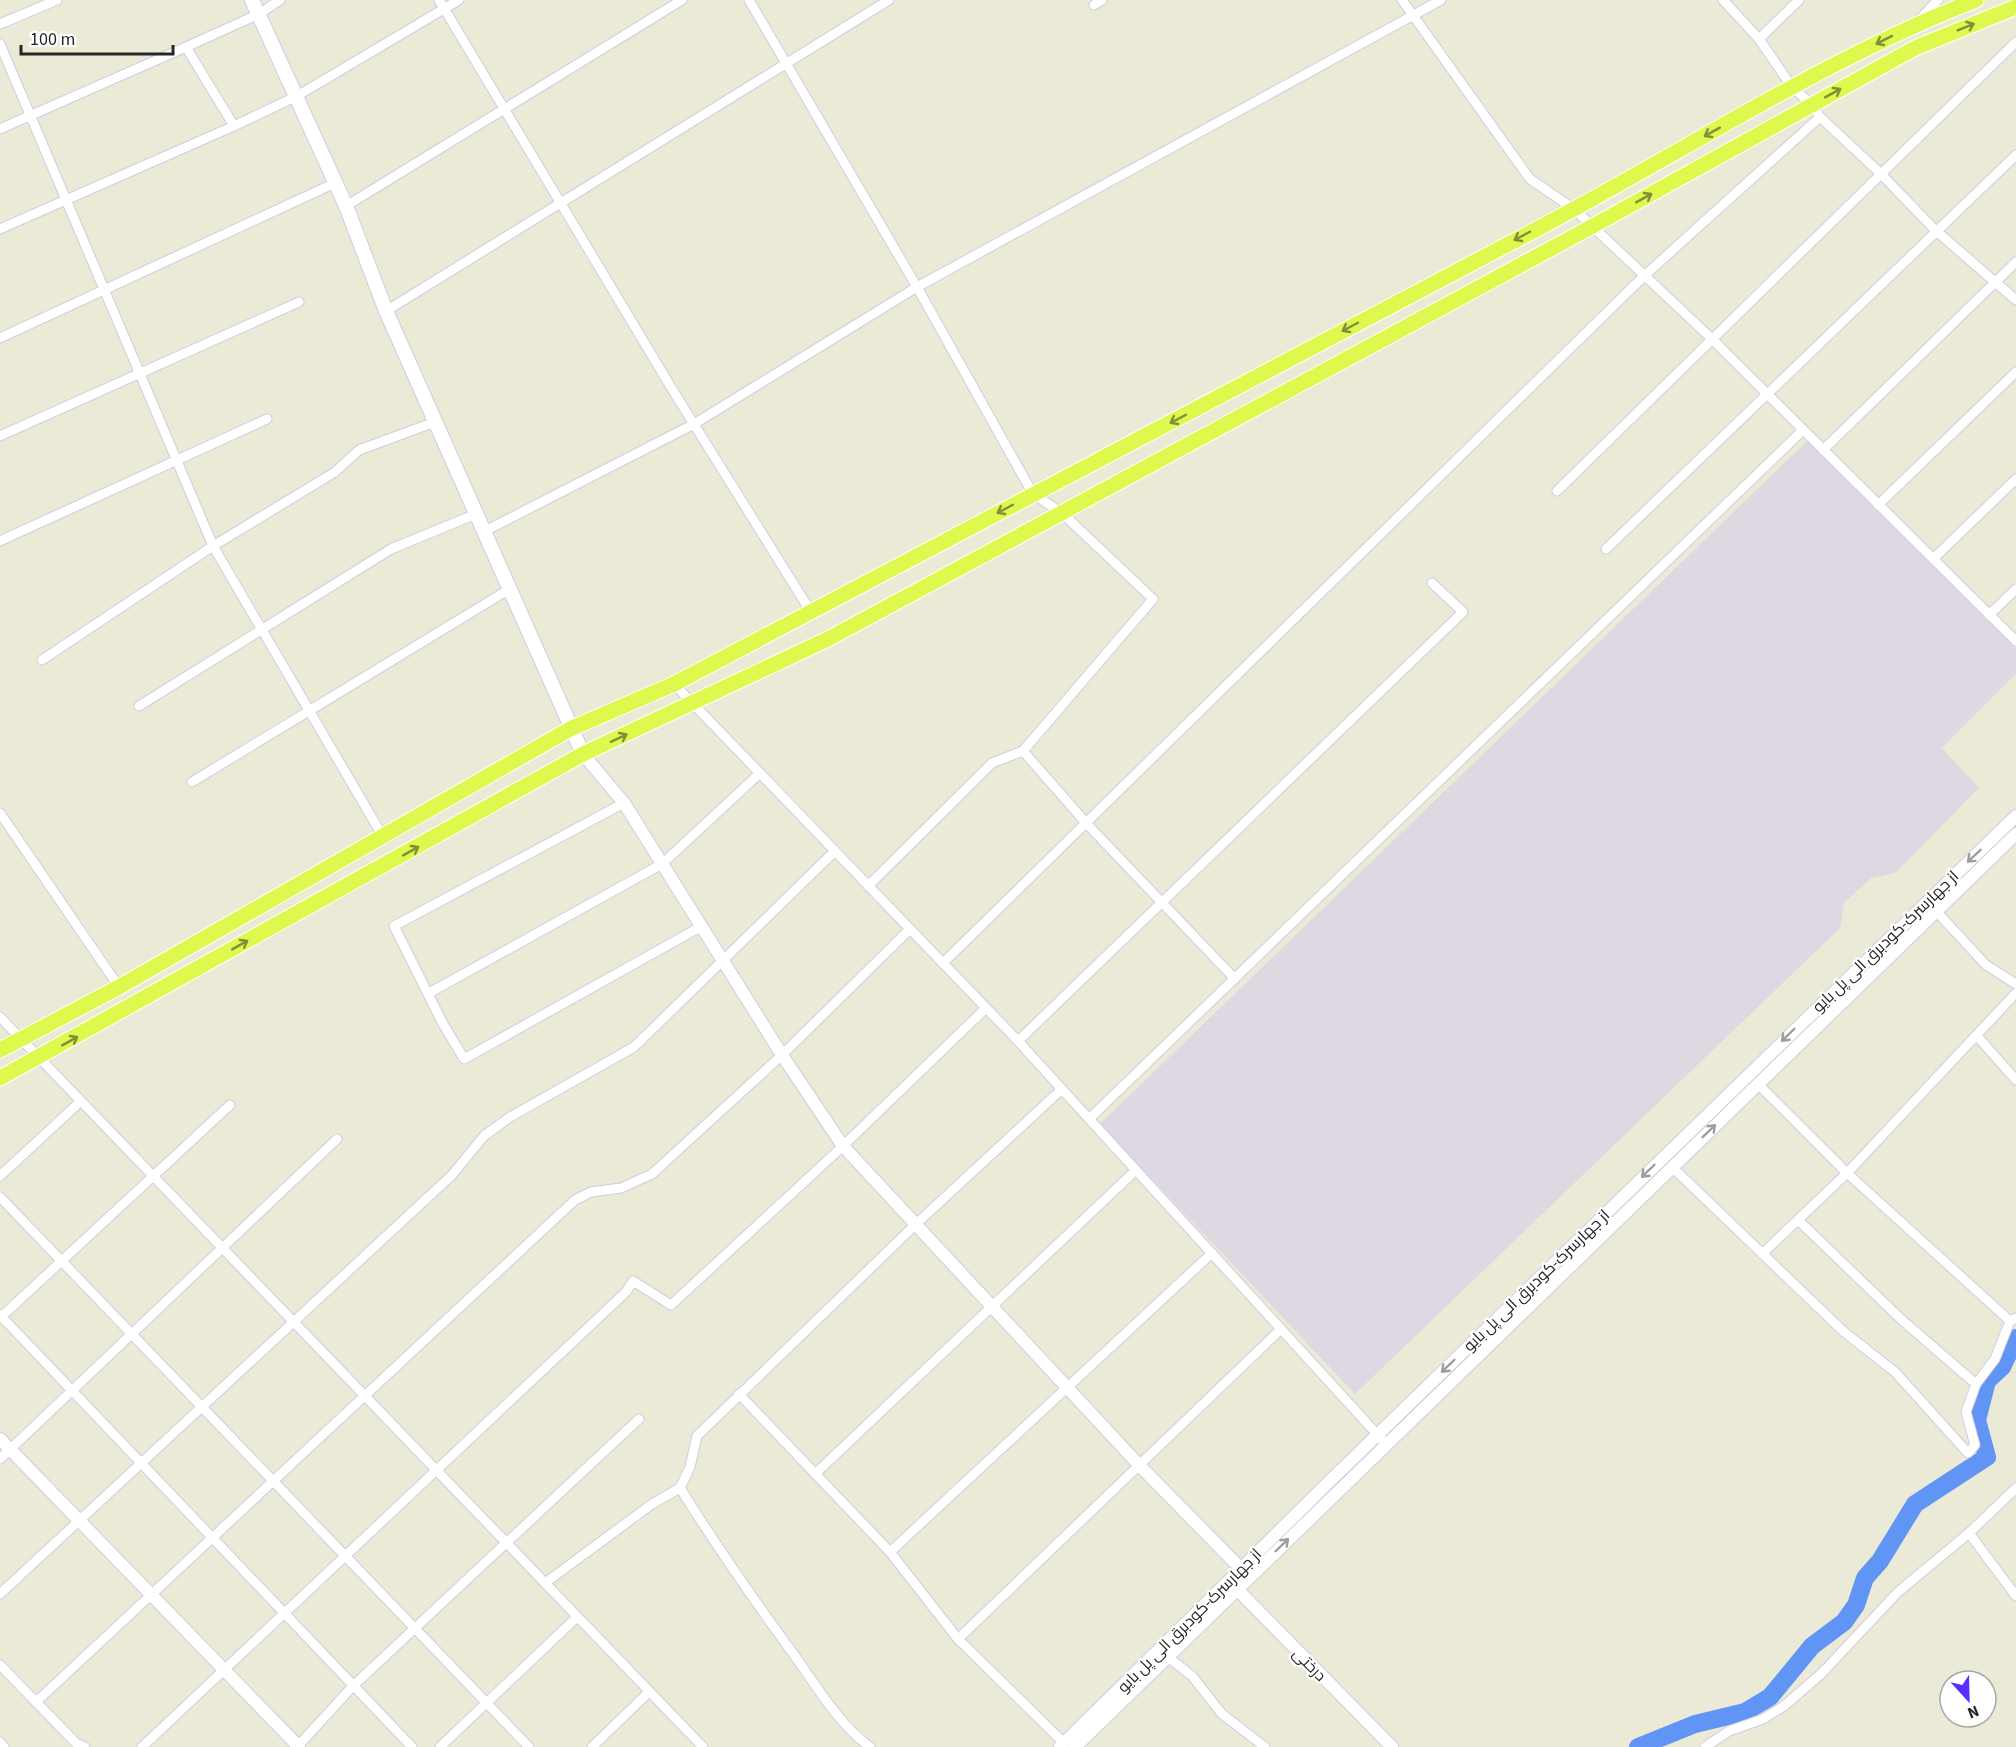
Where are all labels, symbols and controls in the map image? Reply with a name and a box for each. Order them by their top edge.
scale bar [21,18,172,56]
one-way arrow [1956,21,1974,32]
text: 100 m [30,27,75,52]
one-way arrow [1875,35,1893,46]
one-way arrow [1824,87,1841,99]
one-way arrow [1704,126,1721,138]
one-way arrow [1635,192,1652,204]
one-way arrow [1514,231,1532,242]
one-way arrow [1341,322,1359,334]
one-way arrow [1169,414,1187,425]
one-way arrow [997,503,1014,515]
one-way arrow [609,731,627,743]
one-way arrow [402,844,419,856]
one-way arrow [1966,849,1981,863]
street label: از جهارسرک-کودبرق الی پل بایو [1808,866,1964,1018]
one-way arrow [231,939,248,951]
one-way arrow [1780,1028,1795,1043]
one-way arrow [61,1034,78,1046]
one-way arrow [1701,1124,1716,1139]
one-way arrow [1641,1164,1656,1179]
street label: از جهارسرک-کودبرق الی پل بایو [1459,1205,1615,1357]
one-way arrow [1441,1359,1456,1373]
one-way arrow [1275,1538,1290,1552]
street label: از جهارسرک-کودبرق الی پل بایو [1113,1544,1267,1698]
street label: درختی [1287,1643,1331,1687]
north arrow [1938,1669,1998,1729]
text: N [1964,1700,1982,1724]

